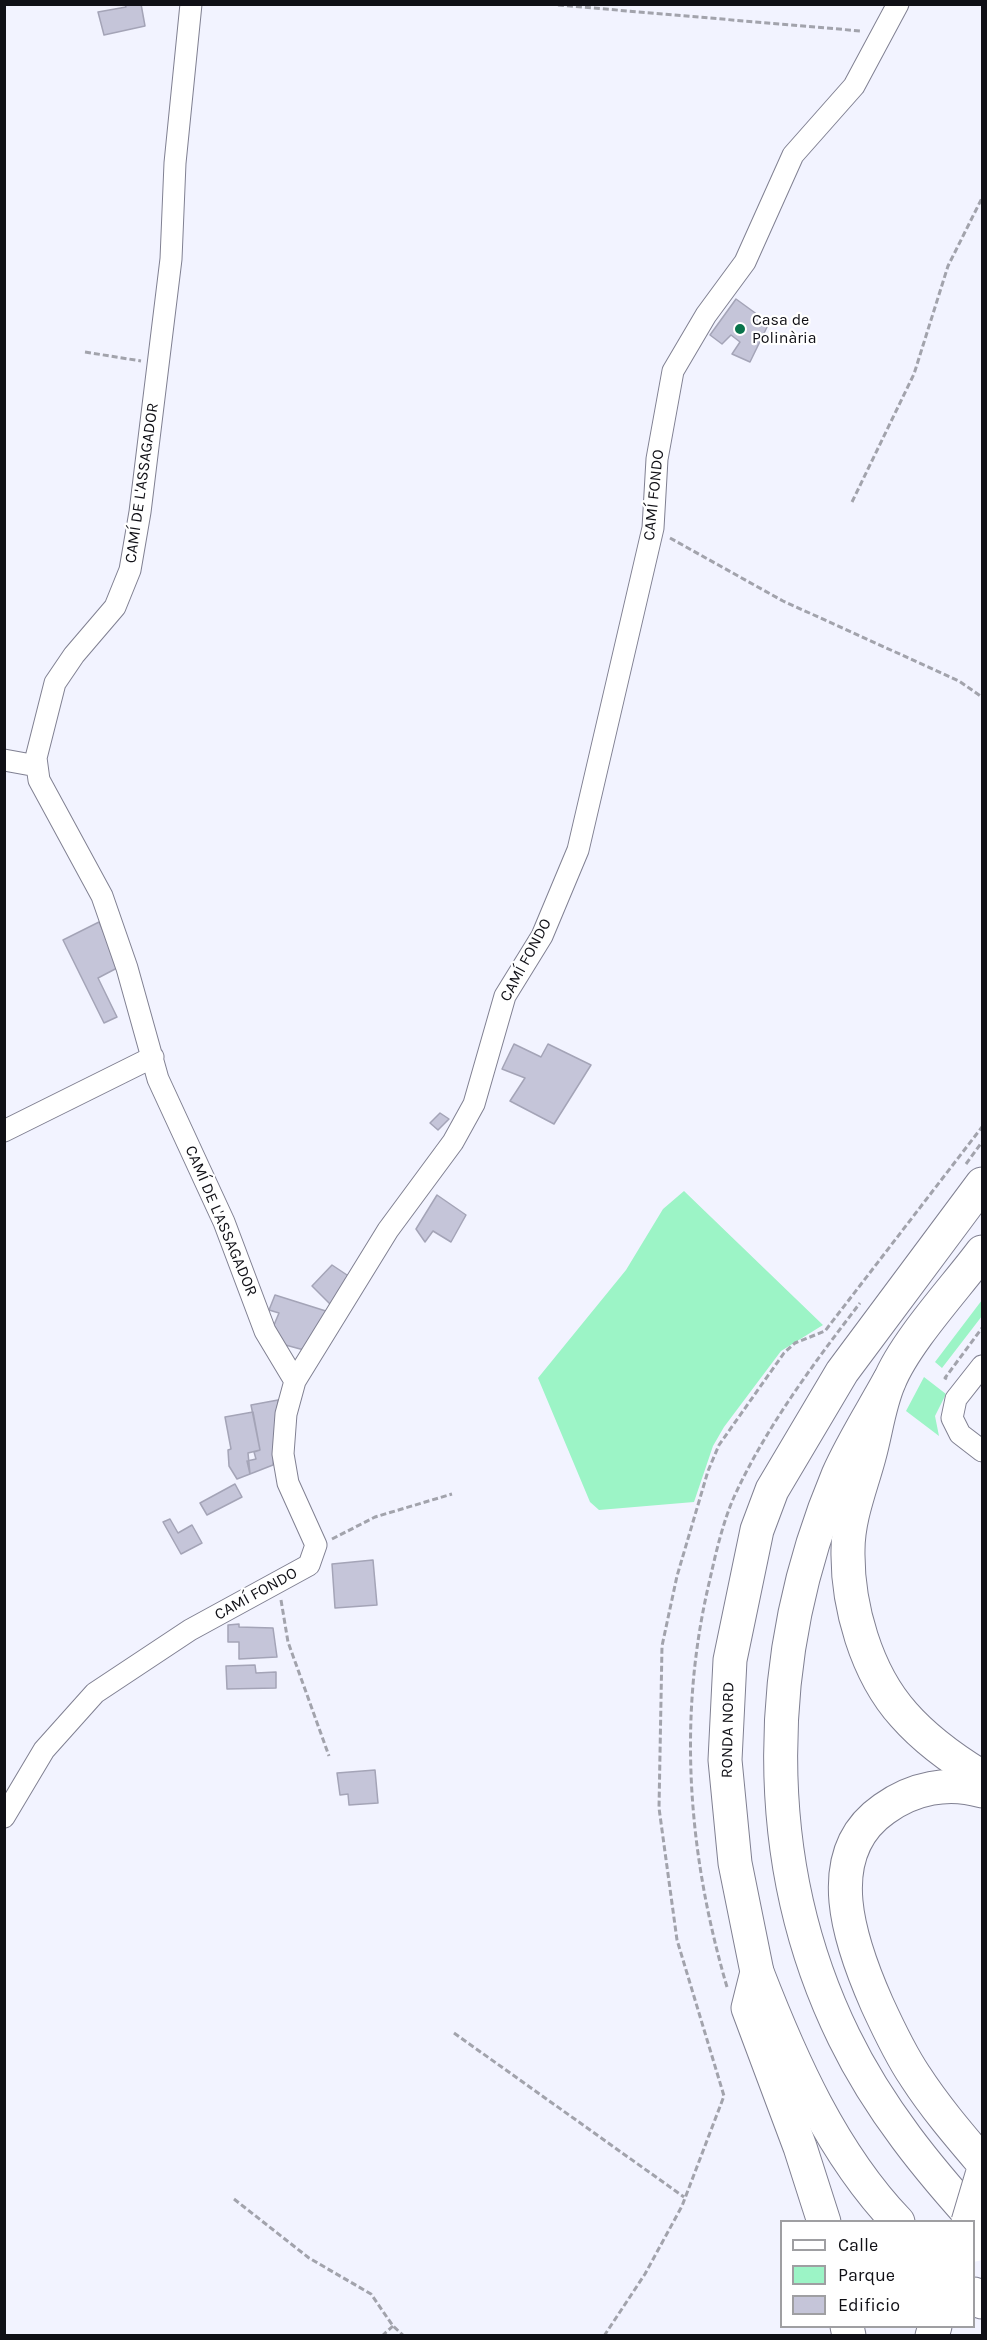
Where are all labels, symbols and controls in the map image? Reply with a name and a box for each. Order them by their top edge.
place label: Casa de Polinària [752,310,817,348]
marker: Casa de Polinària [733,322,747,336]
street label: CAMÍ DE L'ASSAGADOR [121,402,163,564]
street label: CAMÍ FONDO [640,449,668,541]
street label: CAMÍ FONDO [496,915,556,1005]
street label: CAMÍ DE L'ASSAGADOR [181,1143,261,1299]
street label: CAMÍ FONDO [211,1563,301,1625]
street label: RONDA NORD [718,1682,738,1778]
legend [780,2220,975,2328]
text: Calle [838,2234,878,2256]
text: Parque [838,2264,895,2286]
text: Edificio [838,2294,900,2316]

